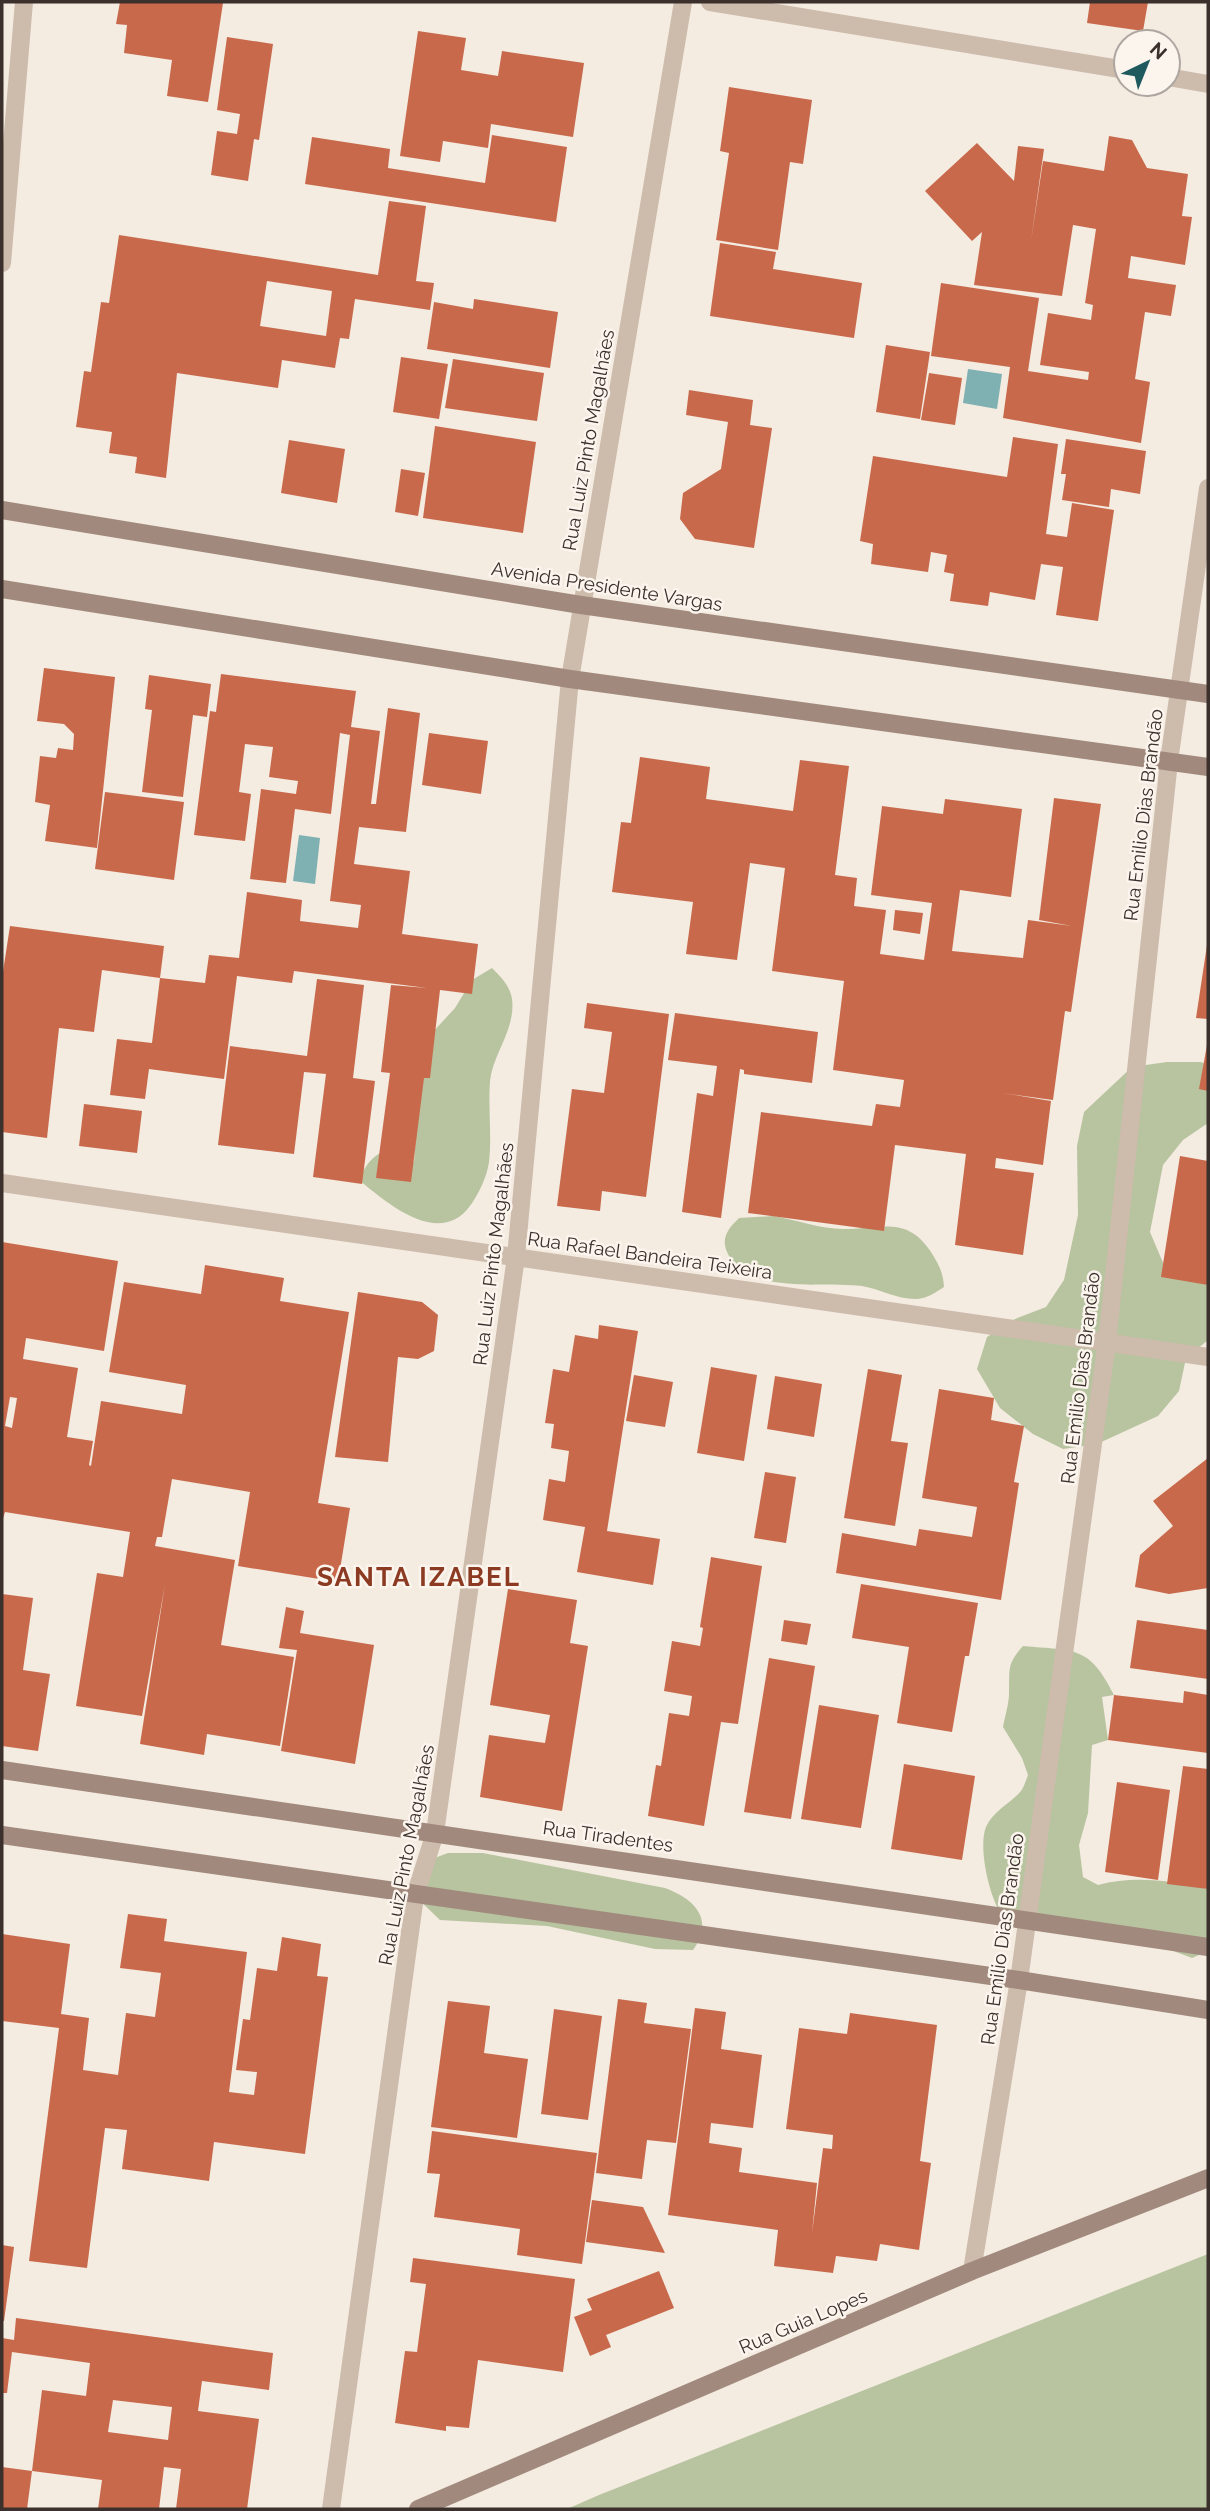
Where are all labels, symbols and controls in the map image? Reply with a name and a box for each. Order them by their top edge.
north arrow [1112,28,1182,98]
text: N [1146,38,1171,64]
street label: Rua Luiz Pinto Magalhães [558,327,618,553]
street label: Avenida Presidente Vargas [490,557,724,615]
street label: Rua Emilio Dias Brandão [1119,708,1167,922]
street label: Rua Luiz Pinto Magalhães [468,1141,518,1367]
street label: Rua Rafael Bandeira Teixeira [526,1227,774,1283]
street label: Rua Emilio Dias Brandão [1056,1271,1104,1485]
district label: SANTA IZABEL [317,1562,521,1592]
street label: Rua Luiz Pinto Magalhães [374,1743,438,1967]
street label: Rua Tiradentes [541,1816,675,1856]
street label: Rua Emilio Dias Brandão [976,1832,1028,2046]
street label: Rua Guia Lopes [736,2284,870,2358]

